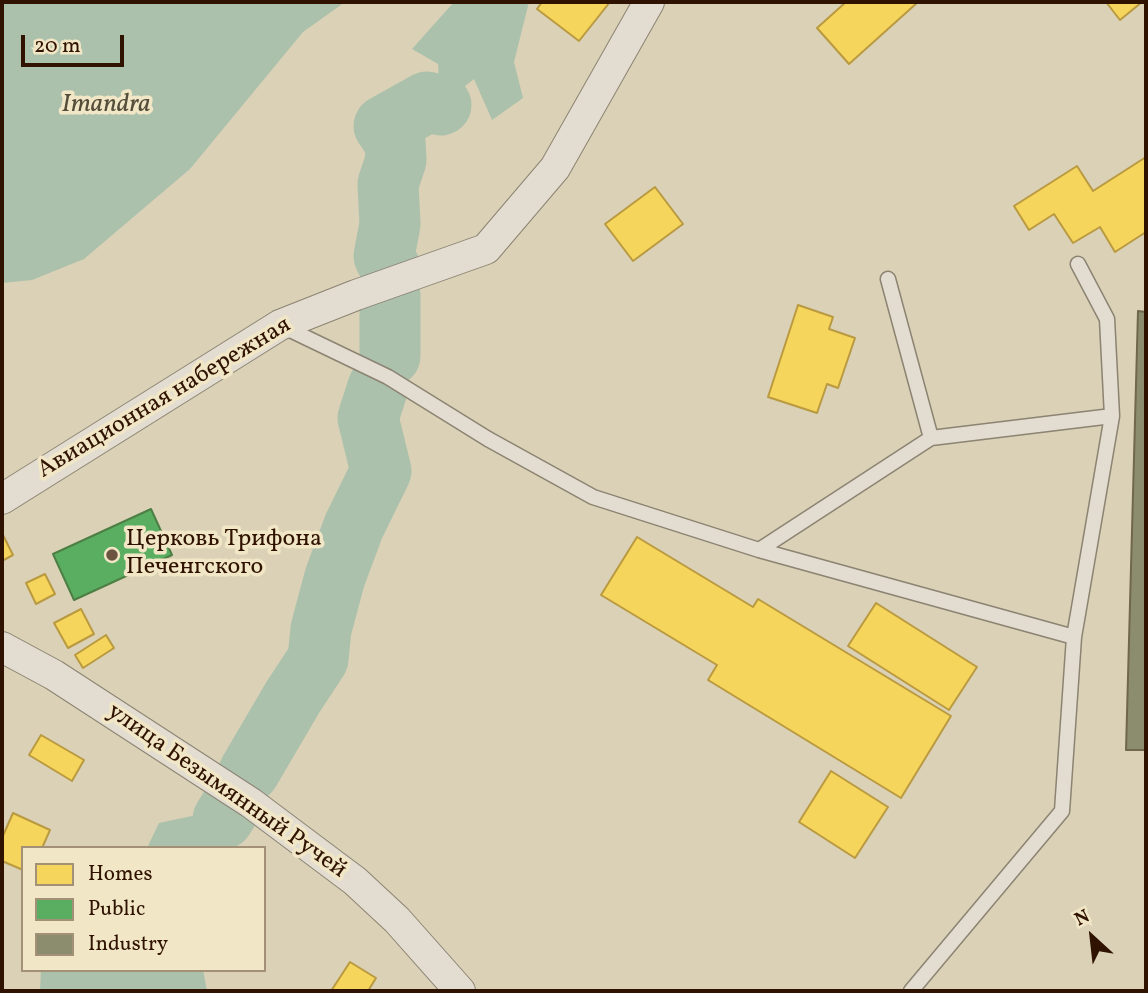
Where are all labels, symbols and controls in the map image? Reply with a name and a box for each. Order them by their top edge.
scale bar [24,21,128,65]
text: 20 m [34,32,80,61]
water label: Imandra [62,90,150,122]
street label: Авиационная набережная [33,312,297,486]
place label: Церковь Трифона Печенгского [126,527,322,583]
marker: Церковь Трифона Печенгского [104,547,120,563]
street label: улица Безымянный Ручей [101,698,351,886]
legend [21,846,266,972]
text: Homes [88,860,153,889]
text: Public [88,895,145,924]
north arrow [1057,902,1127,972]
text: N [1070,904,1095,933]
text: Industry [88,930,168,959]

